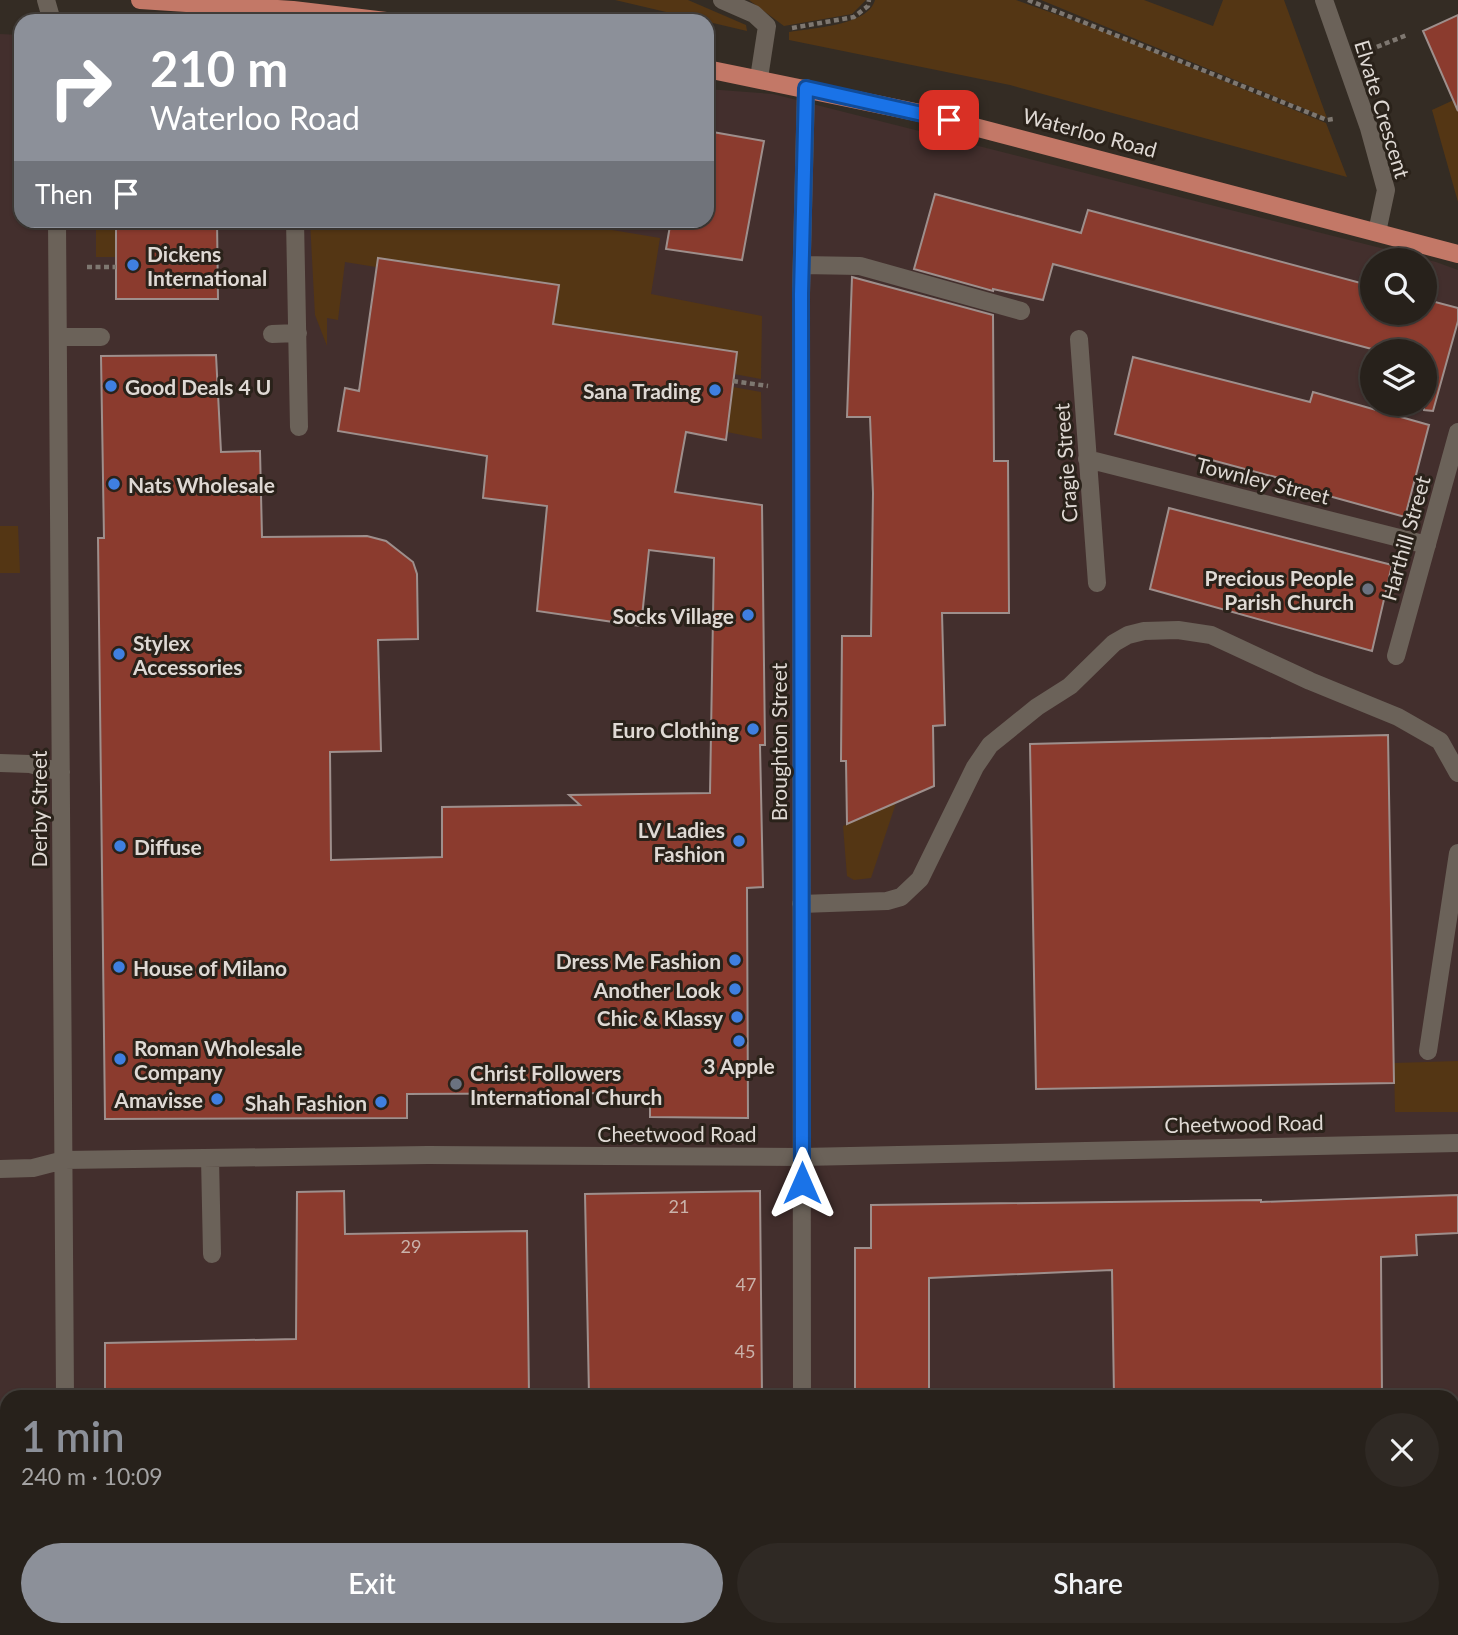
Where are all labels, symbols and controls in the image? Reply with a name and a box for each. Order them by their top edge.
street label: Elvate Crescent [1350,37,1416,182]
text: 210 m [150,39,288,97]
icon: right [35,42,126,133]
pin [919,90,979,150]
text: Waterloo Road [150,98,360,137]
icon: arrive [930,101,968,139]
street label: Waterloo Road [1020,102,1160,162]
icon: arrive [107,175,145,213]
text: Then [35,178,93,210]
place label: Dickens International [147,241,267,290]
map controls [1360,248,1437,416]
button: search [1360,248,1437,325]
marker: Dickens International [125,257,141,273]
button: layers [1360,339,1437,416]
place label: Good Deals 4 U [125,374,271,399]
marker: Good Deals 4 U [103,378,119,394]
place label: Sana Trading [583,378,701,403]
marker: Sana Trading [707,382,723,398]
street label: Cragie Street [1048,402,1082,524]
street label: Townley Street [1194,451,1333,509]
place label: Nats Wholesale [128,472,275,497]
street label: Harthill Street [1375,472,1435,603]
marker: Nats Wholesale [106,476,122,492]
place label: Precious People Parish Church [1205,565,1354,614]
marker: Precious People Parish Church [1360,581,1376,597]
place label: Socks Village [612,603,734,628]
marker: Socks Village [740,607,756,623]
place label: Stylex Accessories [132,630,243,679]
marker: Stylex Accessories [111,646,127,662]
street label: Broughton Street [766,662,791,821]
place label: Euro Clothing [612,717,739,742]
marker: Euro Clothing [745,721,761,737]
street label: Derby Street [26,750,51,868]
place label: LV Ladies Fashion [638,817,725,866]
marker: LV Ladies Fashion [731,833,747,849]
place label: Diffuse [134,834,202,859]
marker: Diffuse [112,838,128,854]
place label: Dress Me Fashion [556,948,721,973]
marker: Dress Me Fashion [727,952,743,968]
place label: House of Milano [133,955,287,980]
marker: House of Milano [111,959,127,975]
place label: Another Look [593,977,722,1002]
marker: Another Look [727,981,743,997]
place label: Chic & Klassy [597,1005,724,1030]
marker: Chic & Klassy [729,1009,745,1025]
marker: 3 Apple [731,1033,747,1049]
place label: Roman Wholesale Company [134,1035,303,1084]
marker: Roman Wholesale Company [112,1051,128,1067]
place label: 3 Apple [703,1053,775,1078]
place label: Christ Followers International Church [470,1060,662,1109]
marker: Christ Followers International Church [448,1076,464,1092]
place label: Amavisse [113,1087,203,1112]
place label: Shah Fashion [245,1090,367,1115]
marker: Amavisse [209,1091,225,1107]
marker: Shah Fashion [373,1094,389,1110]
street label: Cheetwood Road [1164,1109,1324,1137]
street label: Cheetwood Road [597,1121,757,1146]
position arrow [765,1146,839,1220]
house number: 21 [669,1195,689,1217]
house number: 29 [401,1235,421,1257]
house number: 47 [736,1273,756,1295]
house number: 45 [735,1340,755,1362]
text: 1 min [21,1411,125,1461]
button: close [1365,1413,1439,1487]
text: 240 m · 10:09 [21,1462,163,1490]
button: Exit [21,1543,723,1623]
button: Share [737,1543,1439,1623]

